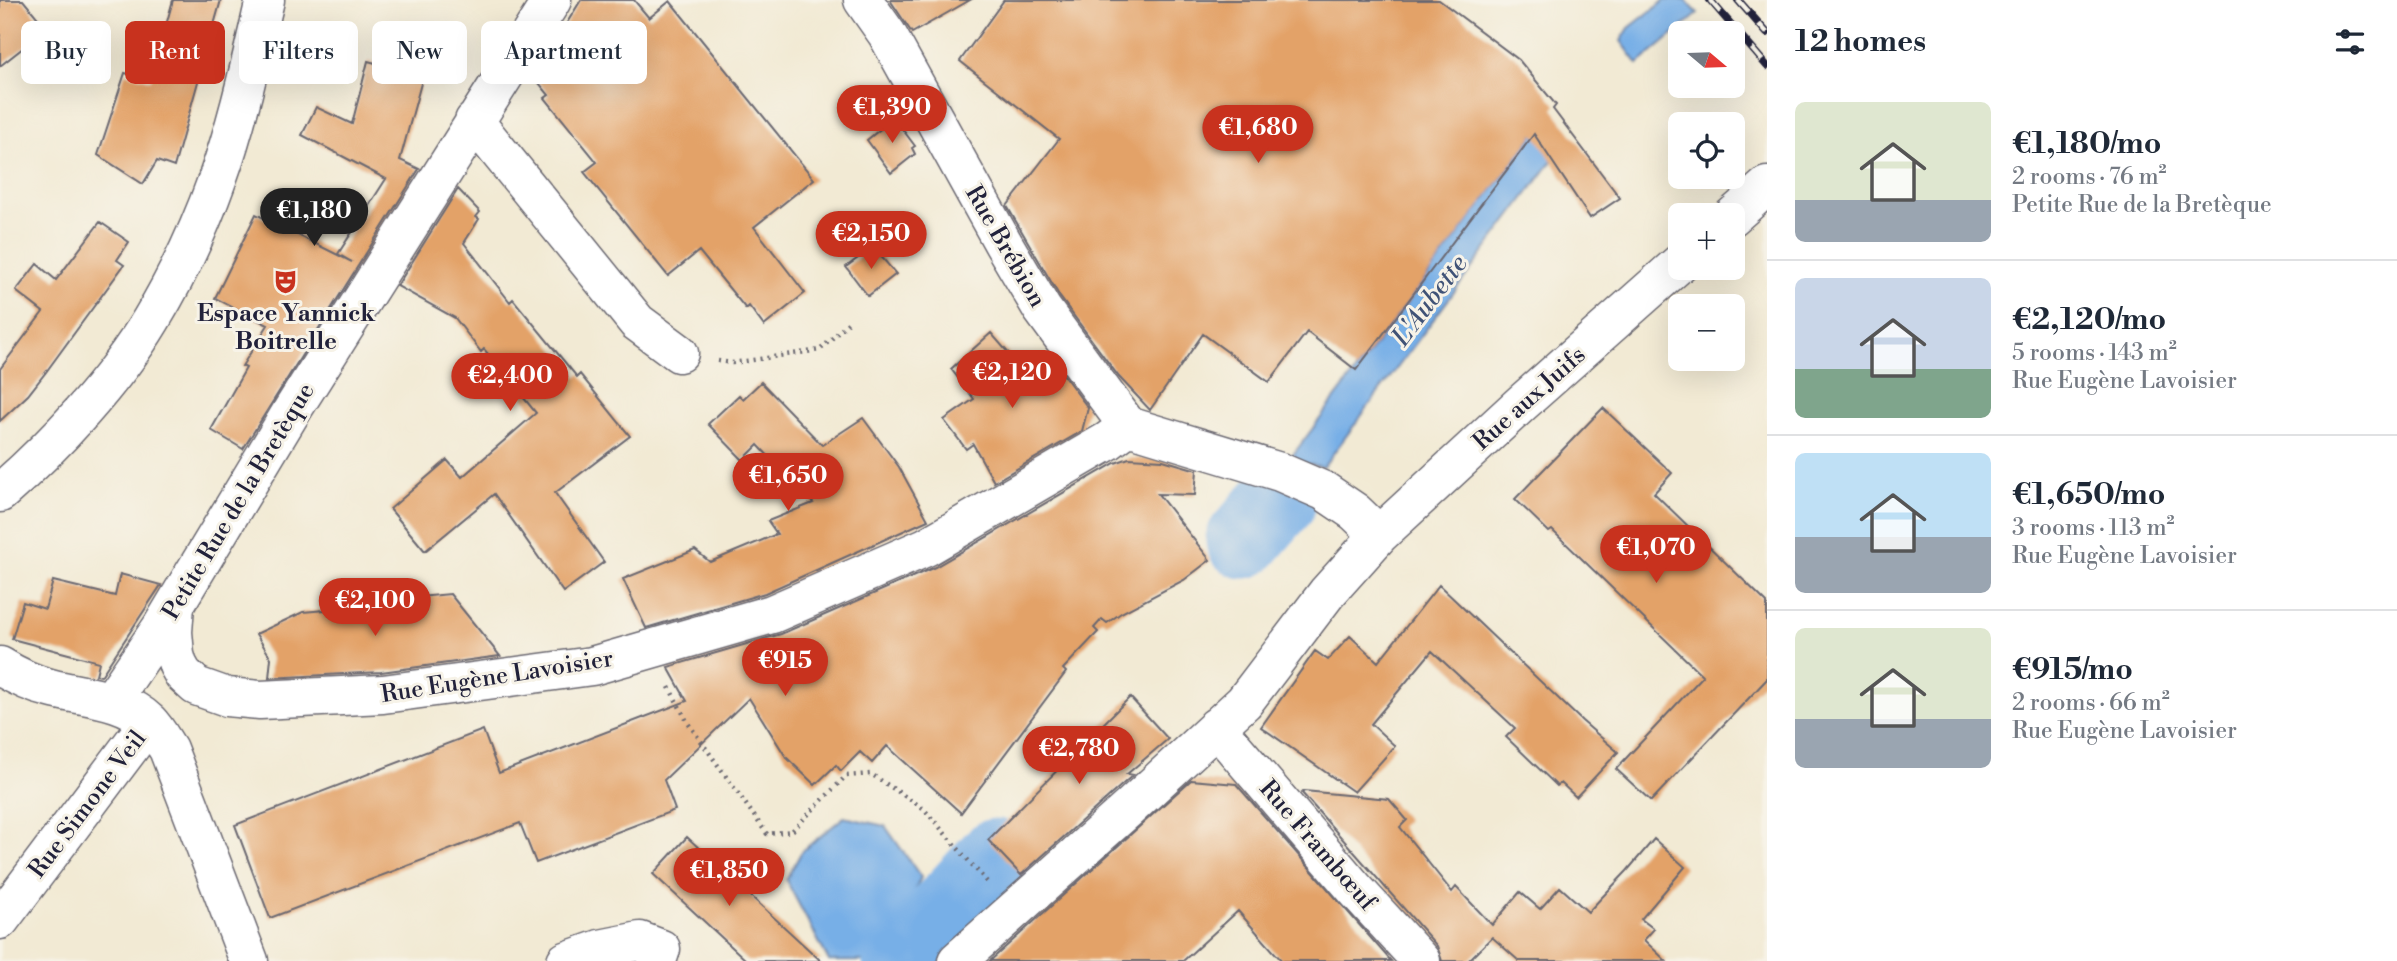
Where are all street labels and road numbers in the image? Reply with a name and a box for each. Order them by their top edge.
street label: Rue Brébion [958,180,1052,313]
street label: Rue aux Juifs [1467,340,1592,457]
street label: Petite Rue de la Bretèque [156,378,321,625]
street label: Rue Eugène Lavoisier [379,644,615,710]
street label: Rue Simone Veil [23,725,153,884]
street label: Rue Frambœuf [1253,774,1383,918]

